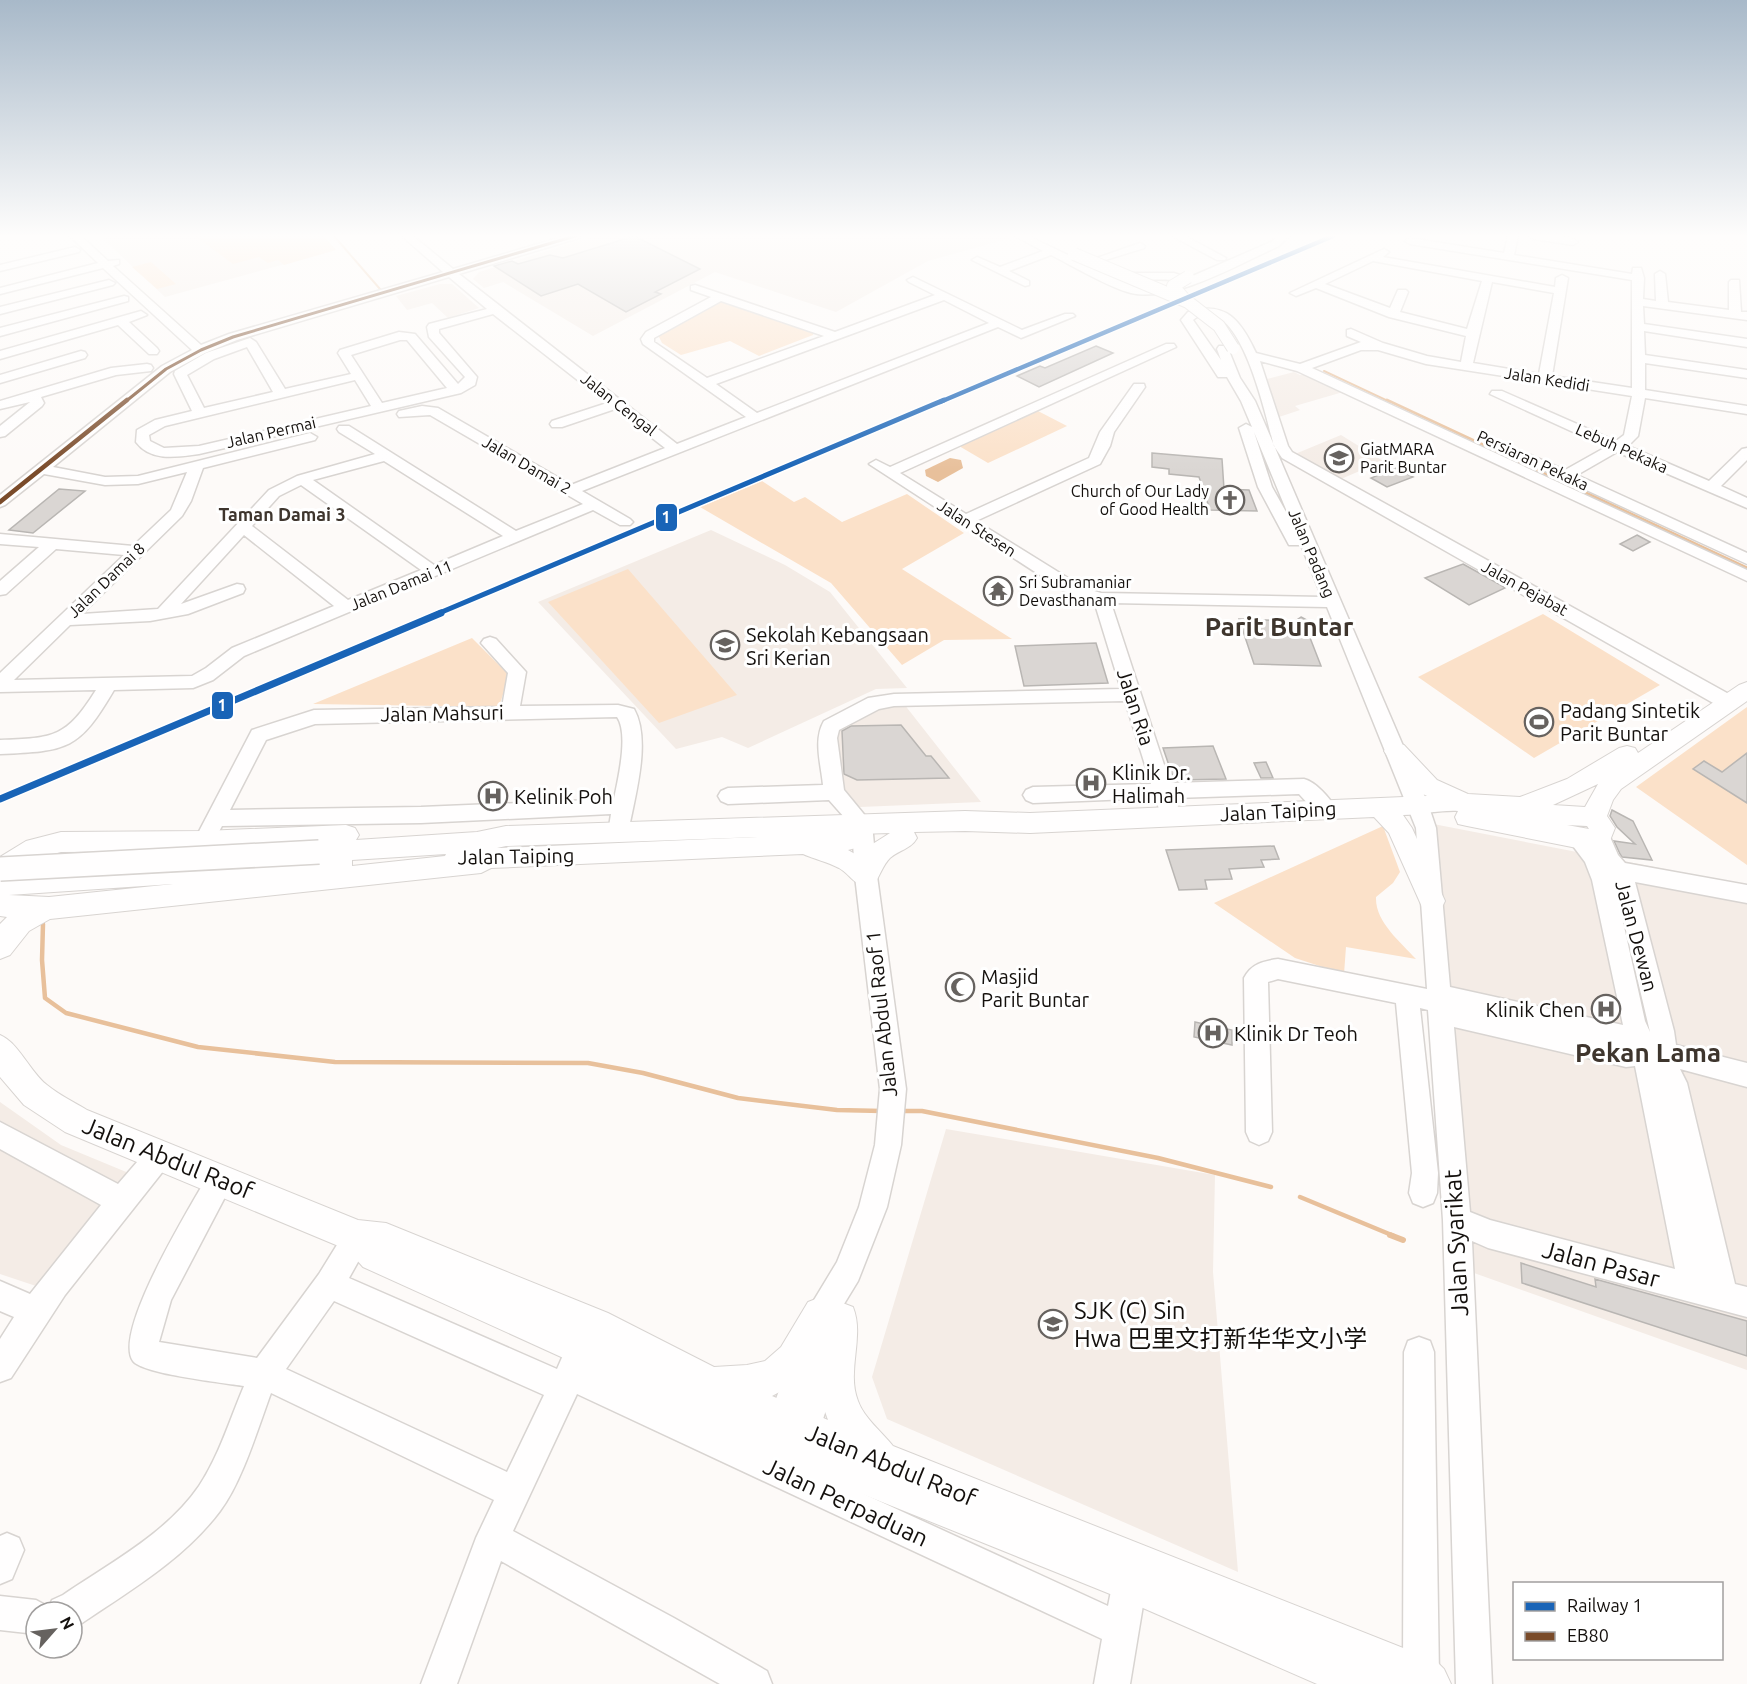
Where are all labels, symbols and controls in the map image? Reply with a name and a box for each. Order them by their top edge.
street label: Jalan Kedidi [1503,363,1591,395]
street label: Jalan Cengal [578,369,660,439]
street label: Jalan Permai [224,413,318,451]
street label: Lebuh Pekaka [1573,420,1671,476]
street label: Persiaran Pekaka [1474,426,1592,494]
street label: Jalan Damai 2 [479,432,575,498]
place label: GiatMARA Parit Buntar [1360,440,1447,476]
school or university icon: GiatMARA Parit Buntar [1323,442,1355,474]
place label: Church of Our Lady of Good Health [1071,482,1209,518]
church icon: Church of Our Lady of Good Health [1214,484,1246,516]
street label: Jalan Stesen [934,496,1020,560]
line badge: 1 [655,503,678,532]
district label: Taman Damai 3 [218,504,346,524]
street label: Jalan Padang [1285,506,1339,600]
text: 1 [661,508,671,526]
street label: Jalan Damai 8 [64,539,148,621]
street label: Jalan Damai 11 [347,556,455,614]
street label: Jalan Pejabat [1479,557,1572,619]
place label: Sri Subramaniar Devasthanam [1019,573,1132,609]
temple icon: Sri Subramaniar Devasthanam [982,575,1014,607]
district label: Parit Buntar [1205,612,1354,641]
place label: Sekolah Kebangsaan Sri Kerian [746,623,929,669]
school or university icon: Sekolah Kebangsaan Sri Kerian [709,629,741,661]
street label: Jalan Ria [1113,666,1159,748]
line badge: 1 [211,691,234,720]
text: 1 [217,696,227,714]
place label: Padang Sintetik Parit Buntar [1560,699,1700,745]
street label: Jalan Mahsuri [380,700,504,726]
sports icon: Padang Sintetik Parit Buntar [1523,706,1555,738]
place label: Klinik Dr. Halimah [1112,761,1191,807]
hospital icon: Klinik Dr. Halimah [1075,767,1107,799]
hospital icon: Kelinik Poh [477,780,509,812]
place label: Kelinik Poh [514,785,613,808]
street label: Jalan Taiping [1219,796,1337,826]
street label: Jalan Taiping [457,843,575,869]
street label: Jalan Dewan [1611,878,1663,994]
street label: Jalan Abdul Raof 1 [861,930,901,1098]
place label: Masjid Parit Buntar [981,965,1090,1011]
mosque icon: Masjid Parit Buntar [944,971,976,1003]
hospital icon: Klinik Chen [1590,993,1622,1025]
place label: Klinik Chen [1486,998,1585,1021]
hospital icon: Klinik Dr Teoh [1197,1017,1229,1049]
place label: Klinik Dr Teoh [1234,1022,1358,1045]
district label: Pekan Lama [1575,1038,1721,1067]
street label: Jalan Abdul Raof [79,1111,258,1205]
street label: Jalan Syarikat [1439,1168,1473,1317]
street label: Jalan Pasar [1539,1235,1663,1293]
place label: SJK (C) Sin Hwa 巴里文打新华华文小学 [1074,1297,1367,1352]
school or university icon: SJK (C) Sin Hwa 巴里文打新华华文小学 [1037,1308,1069,1340]
street label: Jalan Abdul Raof [802,1418,981,1512]
street label: Jalan Perpaduan [759,1452,933,1552]
legend [1513,1582,1723,1660]
text: Railway 1 [1567,1595,1643,1615]
north arrow [24,1600,84,1660]
text: N [56,1613,78,1632]
text: EB80 [1567,1625,1609,1645]

